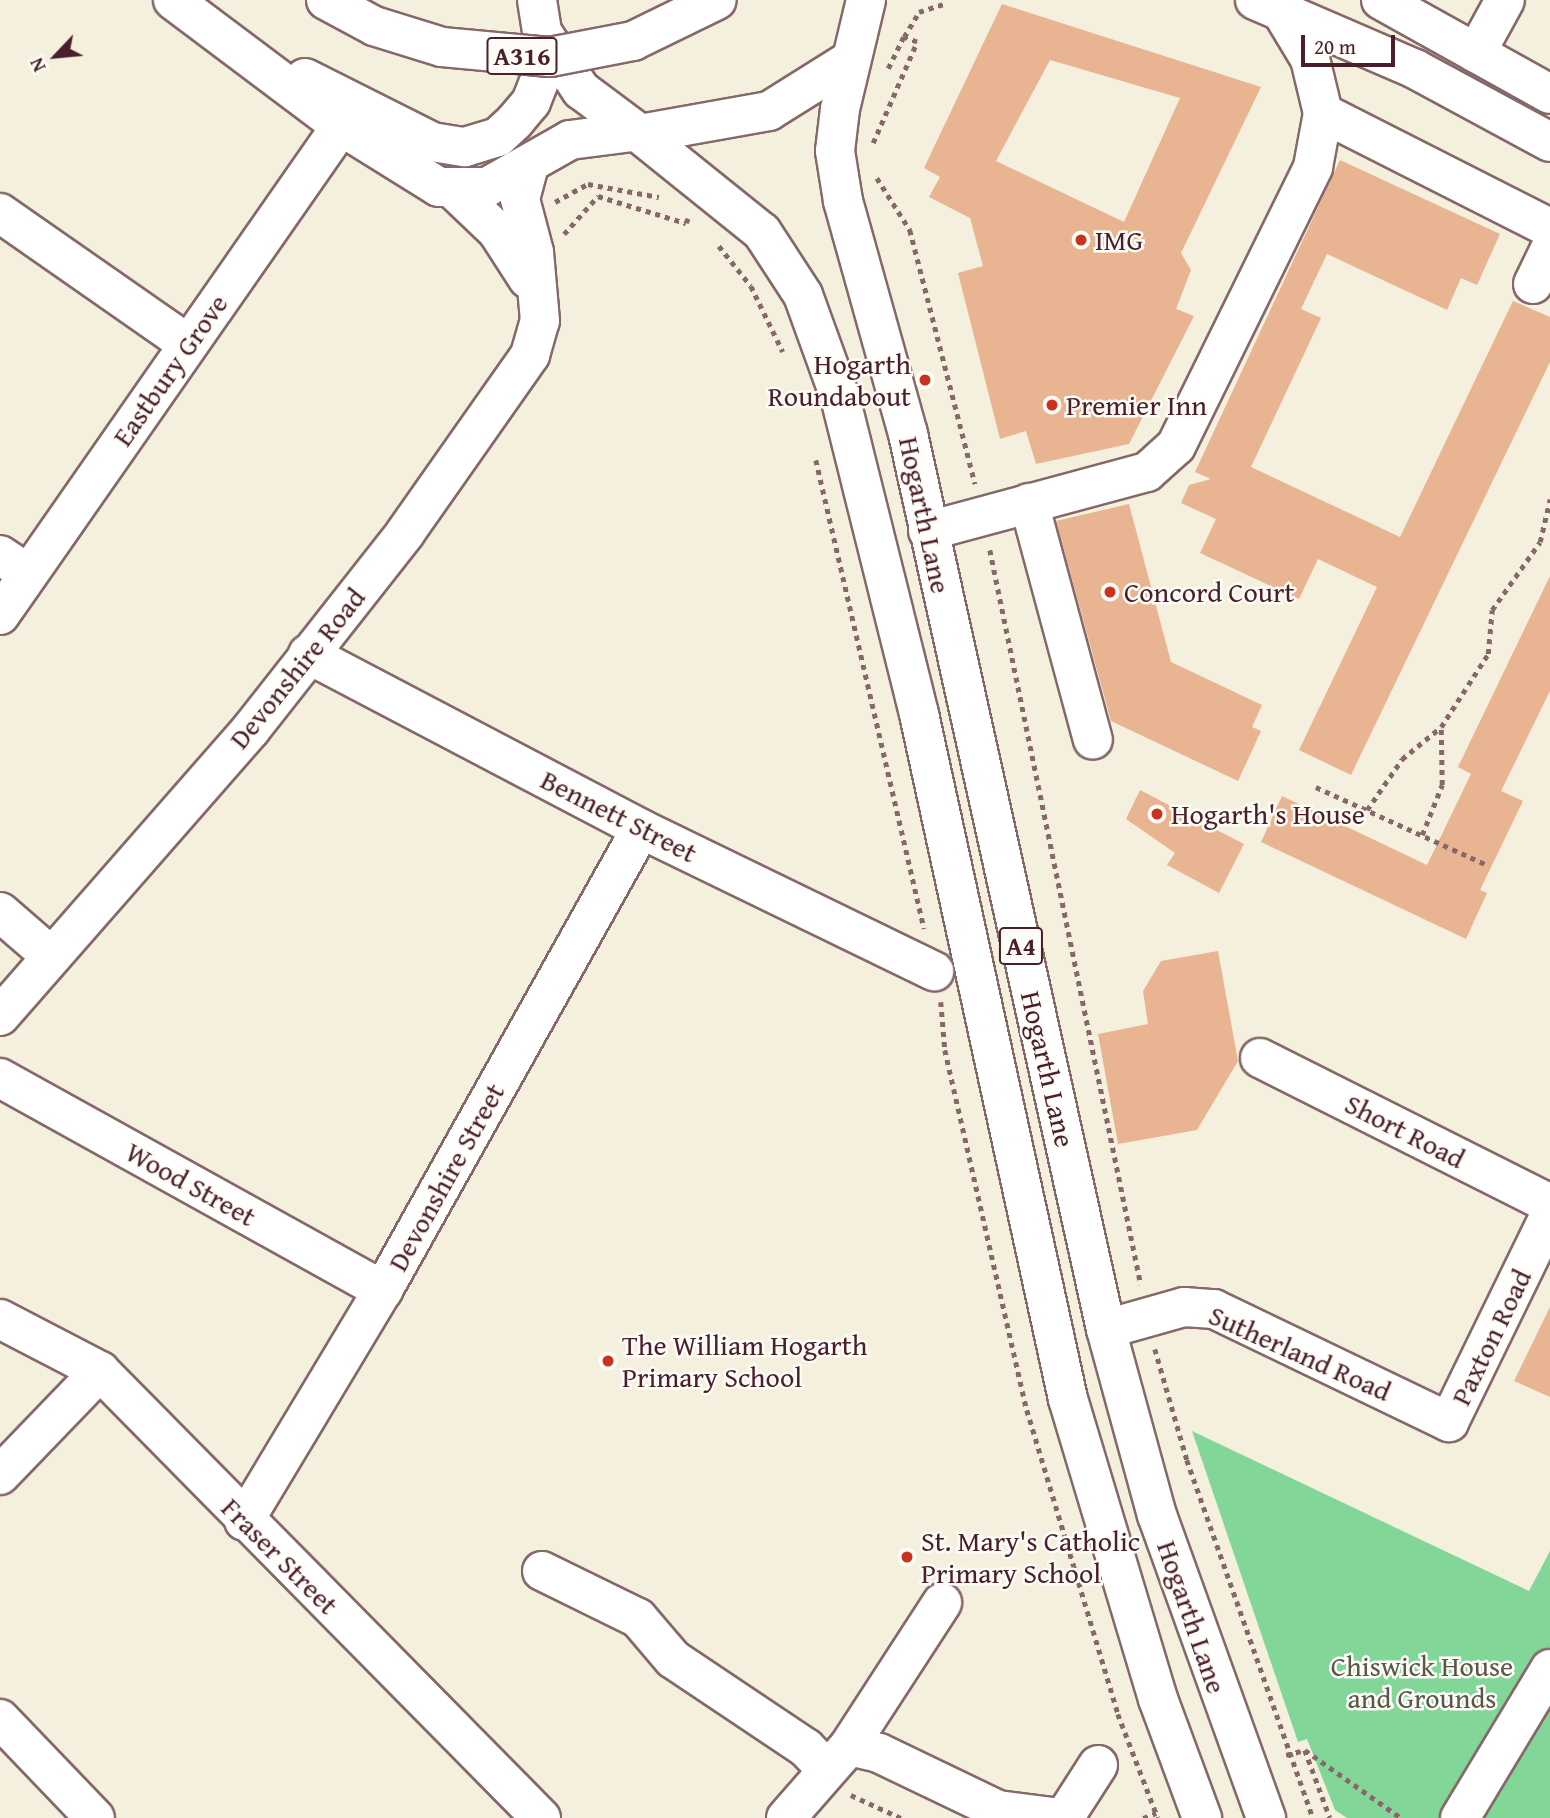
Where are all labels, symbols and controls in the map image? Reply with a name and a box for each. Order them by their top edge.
north arrow [21,21,91,91]
scale bar [1305,21,1400,65]
text: 20 m [1314,31,1356,62]
road number: A316 [485,34,559,78]
text: N [22,53,52,77]
place label: IMG [1095,223,1143,257]
marker: IMG [1073,232,1089,248]
street label: Eastbury Grove [105,288,235,452]
place label: Hogarth Roundabout [768,347,911,413]
marker: Hogarth Roundabout [917,372,933,388]
place label: Premier Inn [1066,388,1207,422]
marker: Premier Inn [1044,397,1060,413]
street label: Hogarth Lane [892,434,958,596]
place label: Concord Court [1124,575,1294,609]
street label: Devonshire Road [222,581,372,755]
marker: Concord Court [1102,584,1118,600]
street label: Bennett Street [535,762,703,870]
place label: Hogarth's House [1171,797,1365,831]
marker: Hogarth's House [1149,806,1165,822]
road number: A4 [998,923,1044,968]
street label: Hogarth Lane [1014,988,1082,1150]
street label: Devonshire Street [381,1077,511,1277]
street label: Short Road [1340,1087,1470,1175]
street label: Wood Street [120,1135,262,1233]
street label: Paxton Road [1444,1263,1538,1411]
street label: Sutherland Road [1204,1298,1396,1408]
place label: The William Hogarth Primary School [622,1328,867,1394]
marker: The William Hogarth Primary School [600,1353,616,1369]
street label: Fraser Street [215,1491,345,1621]
place label: St. Mary's Catholic Primary School [921,1524,1140,1590]
street label: Hogarth Lane [1150,1536,1234,1698]
marker: St. Mary's Catholic Primary School [899,1549,915,1565]
park label: Chiswick House and Grounds [1331,1649,1513,1715]

